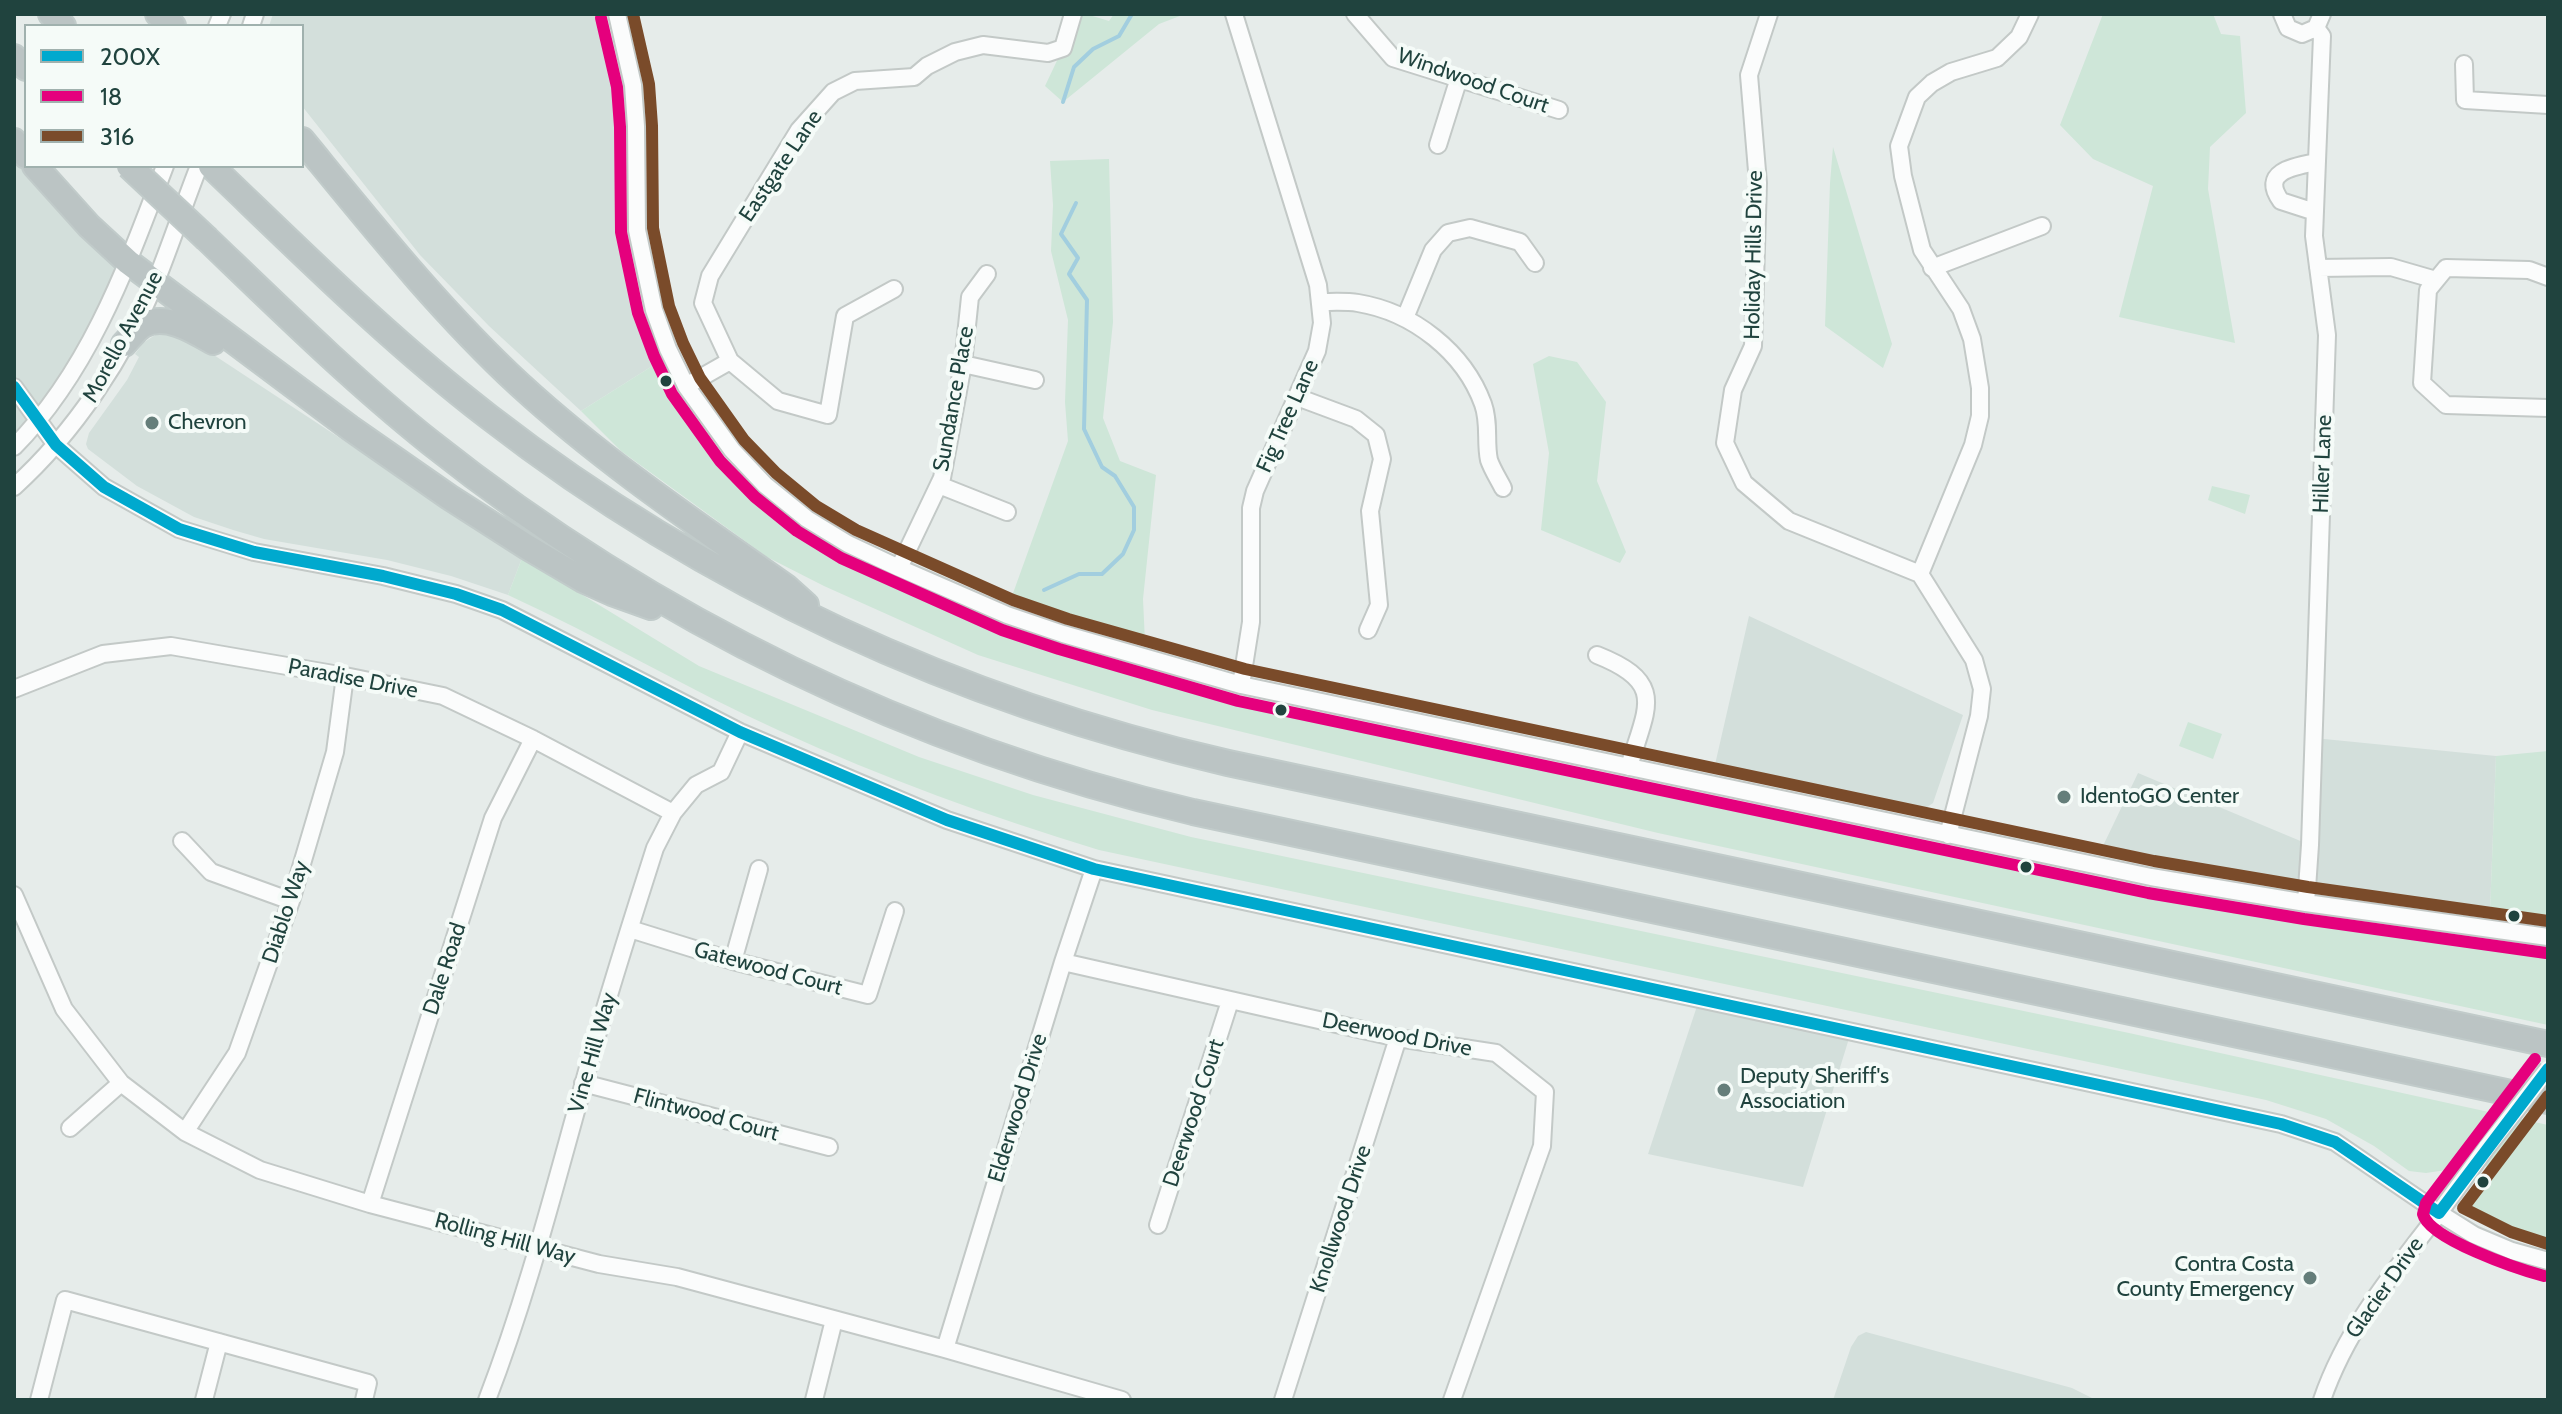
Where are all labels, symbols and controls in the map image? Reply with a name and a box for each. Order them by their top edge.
legend [24,24,304,168]
text: 200X [100,42,160,71]
street label: Windwood Court [1394,43,1552,119]
text: 18 [100,82,122,111]
street label: Eastgate Lane [734,105,828,227]
text: 316 [100,122,134,151]
street label: Holiday Hills Drive [1739,170,1769,340]
street label: Morello Avenue [77,267,169,407]
street label: Sundance Place [928,324,980,474]
street label: Fig Tree Lane [1251,355,1325,477]
unlabelled marker [658,373,674,389]
place label: Chevron [168,410,247,436]
marker: Chevron [143,414,161,432]
street label: Hiller Lane [2308,414,2338,514]
street label: Paradise Drive [286,653,420,705]
unlabelled marker [1273,702,1289,718]
place label: IdentoGO Center [2080,784,2239,810]
marker: IdentoGO Center [2055,788,2073,806]
street label: Diablo Way [257,857,315,967]
unlabelled marker [2018,859,2034,875]
unlabelled marker [2506,908,2522,924]
street label: Dale Road [418,920,472,1018]
street label: Gatewood Court [691,937,845,1001]
street label: Vine Hill Way [563,990,623,1116]
street label: Deerwood Drive [1320,1008,1474,1062]
street label: Elderwood Drive [983,1030,1053,1186]
street label: Deerwood Court [1158,1036,1230,1190]
place label: Deputy Sheriff's Association [1740,1064,1889,1116]
marker: Deputy Sheriff's Association [1715,1081,1733,1099]
street label: Flintwood Court [630,1083,782,1147]
street label: Knollwood Drive [1305,1142,1377,1296]
unlabelled marker [2475,1174,2491,1190]
street label: Rolling Hill Way [432,1208,578,1270]
street label: Glacier Drive [2340,1232,2430,1344]
place label: Contra Costa County Emergency [2117,1252,2294,1304]
marker: Contra Costa County Emergency [2301,1269,2319,1287]

